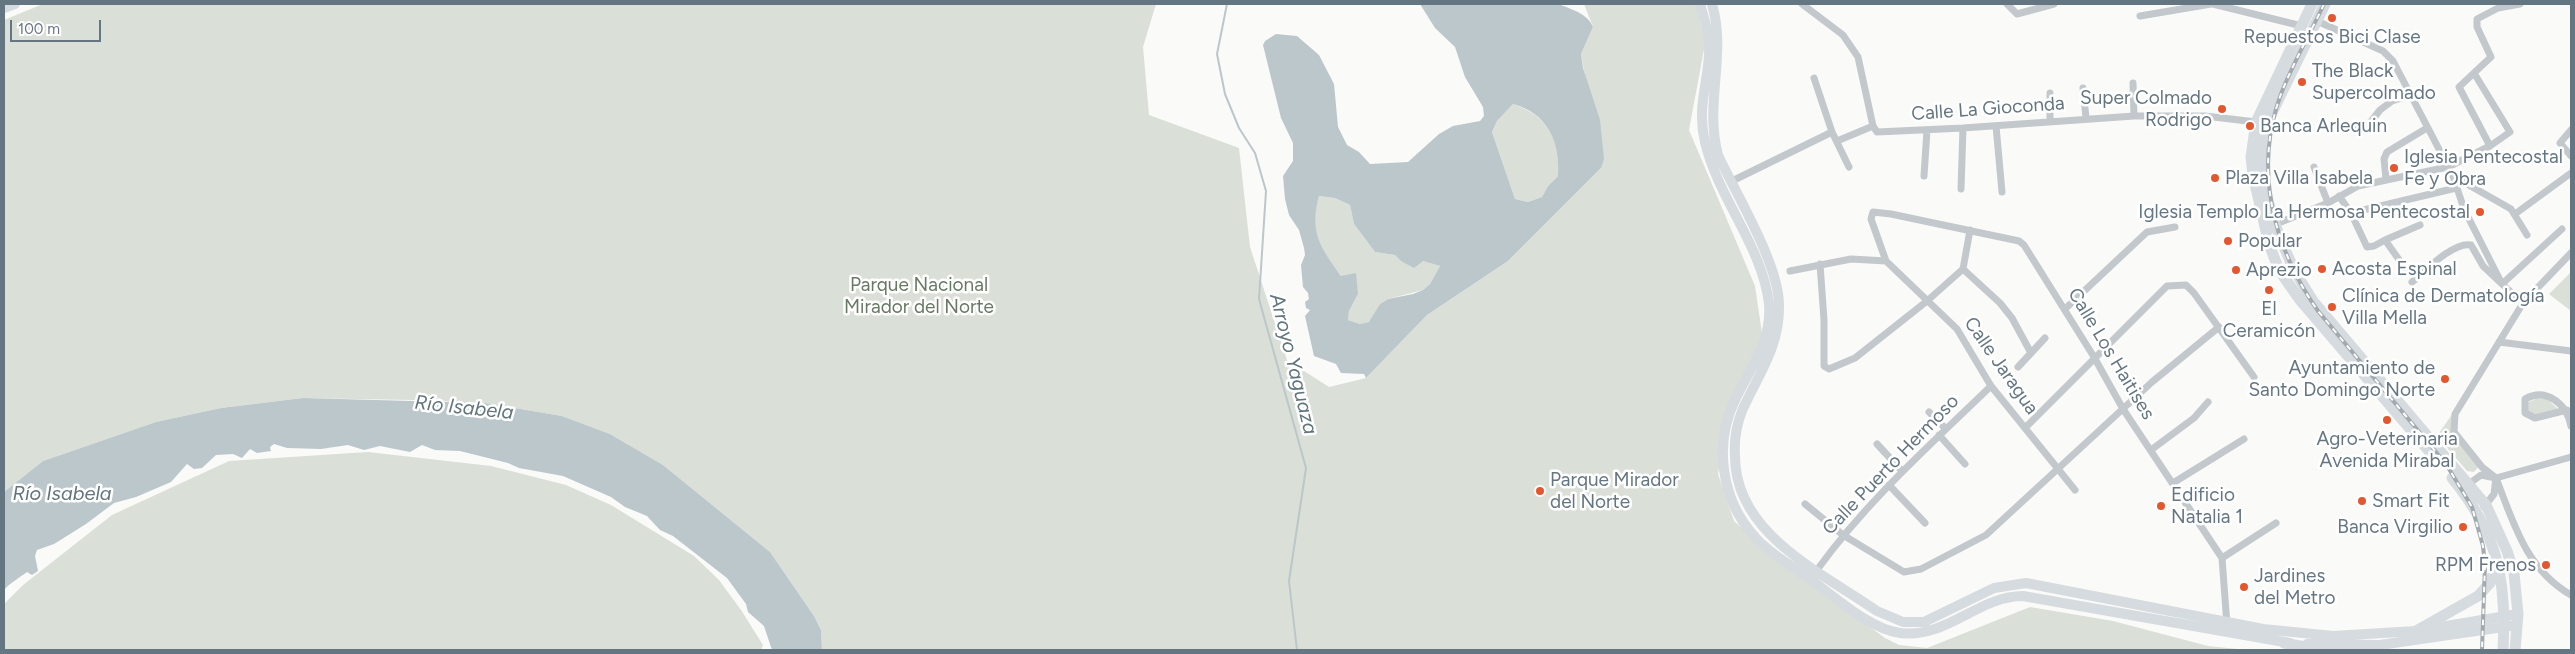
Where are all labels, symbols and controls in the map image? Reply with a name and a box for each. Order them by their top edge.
scale bar [12,10,104,42]
marker: Repuestos Bici Clase [2326,12,2338,24]
text: 100 m [18,20,60,38]
place label: Repuestos Bici Clase [2243,26,2421,48]
place label: The Black Supercolmado [2312,60,2436,104]
marker: The Black Supercolmado [2296,76,2308,88]
place label: Super Colmado Rodrigo [2080,87,2212,131]
street label: Calle La Gioconda [1911,92,2065,126]
marker: Super Colmado Rodrigo [2216,103,2228,115]
place label: Banca Arlequin [2260,115,2387,137]
marker: Banca Arlequin [2244,120,2256,132]
place label: Iglesia Pentecostal Fe y Obra [2404,146,2563,190]
marker: Iglesia Pentecostal Fe y Obra [2388,162,2400,174]
place label: Plaza Villa Isabela [2225,167,2373,189]
marker: Plaza Villa Isabela [2209,172,2221,184]
place label: Iglesia Templo La Hermosa Pentecostal [2138,201,2470,223]
marker: Iglesia Templo La Hermosa Pentecostal [2474,206,2486,218]
place label: Popular [2238,230,2302,252]
marker: Popular [2222,235,2234,247]
place label: Acosta Espinal [2332,258,2457,280]
place label: Aprezio [2246,259,2312,281]
marker: Acosta Espinal [2316,263,2328,275]
marker: Aprezio [2230,264,2242,276]
park label: Parque Nacional Mirador del Norte [844,274,994,318]
street label: Calle Los Haitises [2063,284,2159,424]
marker: El Ceramicón [2263,284,2275,296]
place label: Clínica de Dermatología Villa Mella [2342,285,2544,329]
water label: Arroyo Yaguaza [1264,291,1322,437]
place label: El Ceramicón [2223,298,2315,342]
marker: Clínica de Dermatología Villa Mella [2326,301,2338,313]
street label: Calle Jaragua [1959,313,2043,419]
place label: Ayuntamiento de Santo Domingo Norte [2248,357,2435,401]
marker: Ayuntamiento de Santo Domingo Norte [2439,373,2451,385]
street label: Calle Puerto Hermoso [1818,390,1964,540]
water label: Río Isabela [413,391,515,425]
marker: Agro-Veterinaria Avenida Mirabal [2381,414,2393,426]
place label: Agro-Veterinaria Avenida Mirabal [2316,428,2458,472]
place label: Parque Mirador del Norte [1550,469,1679,513]
water label: Río Isabela [12,482,112,506]
place label: Edificio Natalia 1 [2171,484,2243,528]
marker: Parque Mirador del Norte [1534,485,1546,497]
place label: Smart Fit [2372,490,2450,512]
marker: Smart Fit [2356,495,2368,507]
marker: Edificio Natalia 1 [2155,500,2167,512]
place label: Banca Virgilio [2337,516,2453,538]
marker: Banca Virgilio [2457,521,2469,533]
place label: RPM Frenos [2435,554,2536,576]
marker: RPM Frenos [2540,559,2552,571]
place label: Jardines del Metro [2254,565,2335,609]
marker: Jardines del Metro [2238,581,2250,593]

